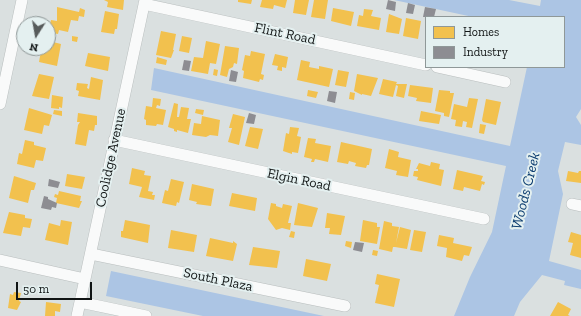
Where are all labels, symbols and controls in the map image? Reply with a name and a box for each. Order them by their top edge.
north arrow [16,16,56,56]
legend [425,16,565,68]
street label: Flint Road [253,19,317,49]
text: Homes [463,25,499,39]
text: N [28,40,39,54]
text: Industry [463,45,508,59]
street label: Coolidge Avenue [92,107,130,209]
water label: Woods Creek [508,151,544,231]
street label: Elgin Road [266,165,332,195]
street label: South Plaza [182,264,254,296]
scale bar [18,274,94,300]
text: 50 m [23,282,49,296]

